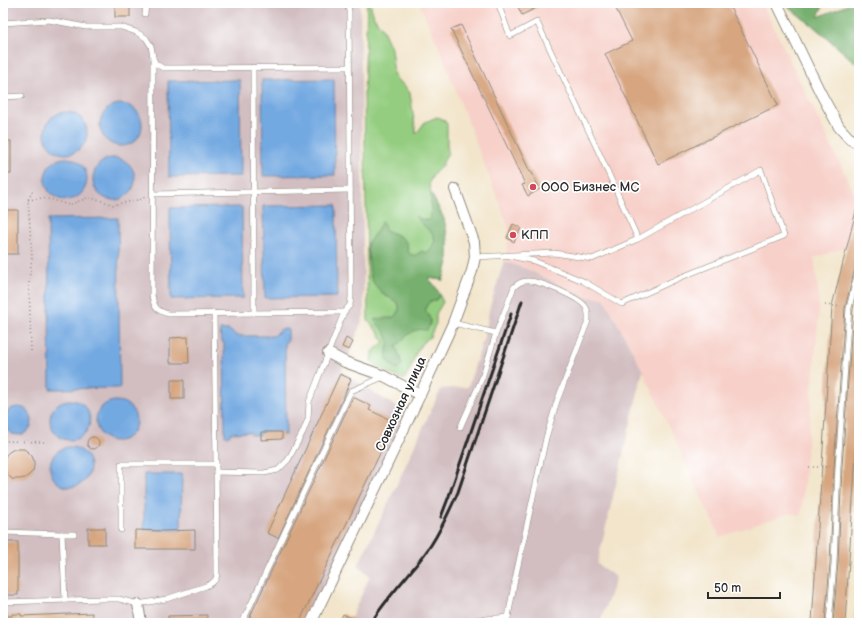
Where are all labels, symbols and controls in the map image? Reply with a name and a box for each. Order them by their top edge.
place label: ООО Бизнес МС [541,179,639,195]
marker: ООО Бизнес МС [528,182,538,192]
place label: КПП [521,227,549,243]
marker: КПП [508,230,518,240]
street label: Совхозная улица [372,354,430,454]
scale bar [708,574,780,600]
text: 50 m [714,581,741,596]

